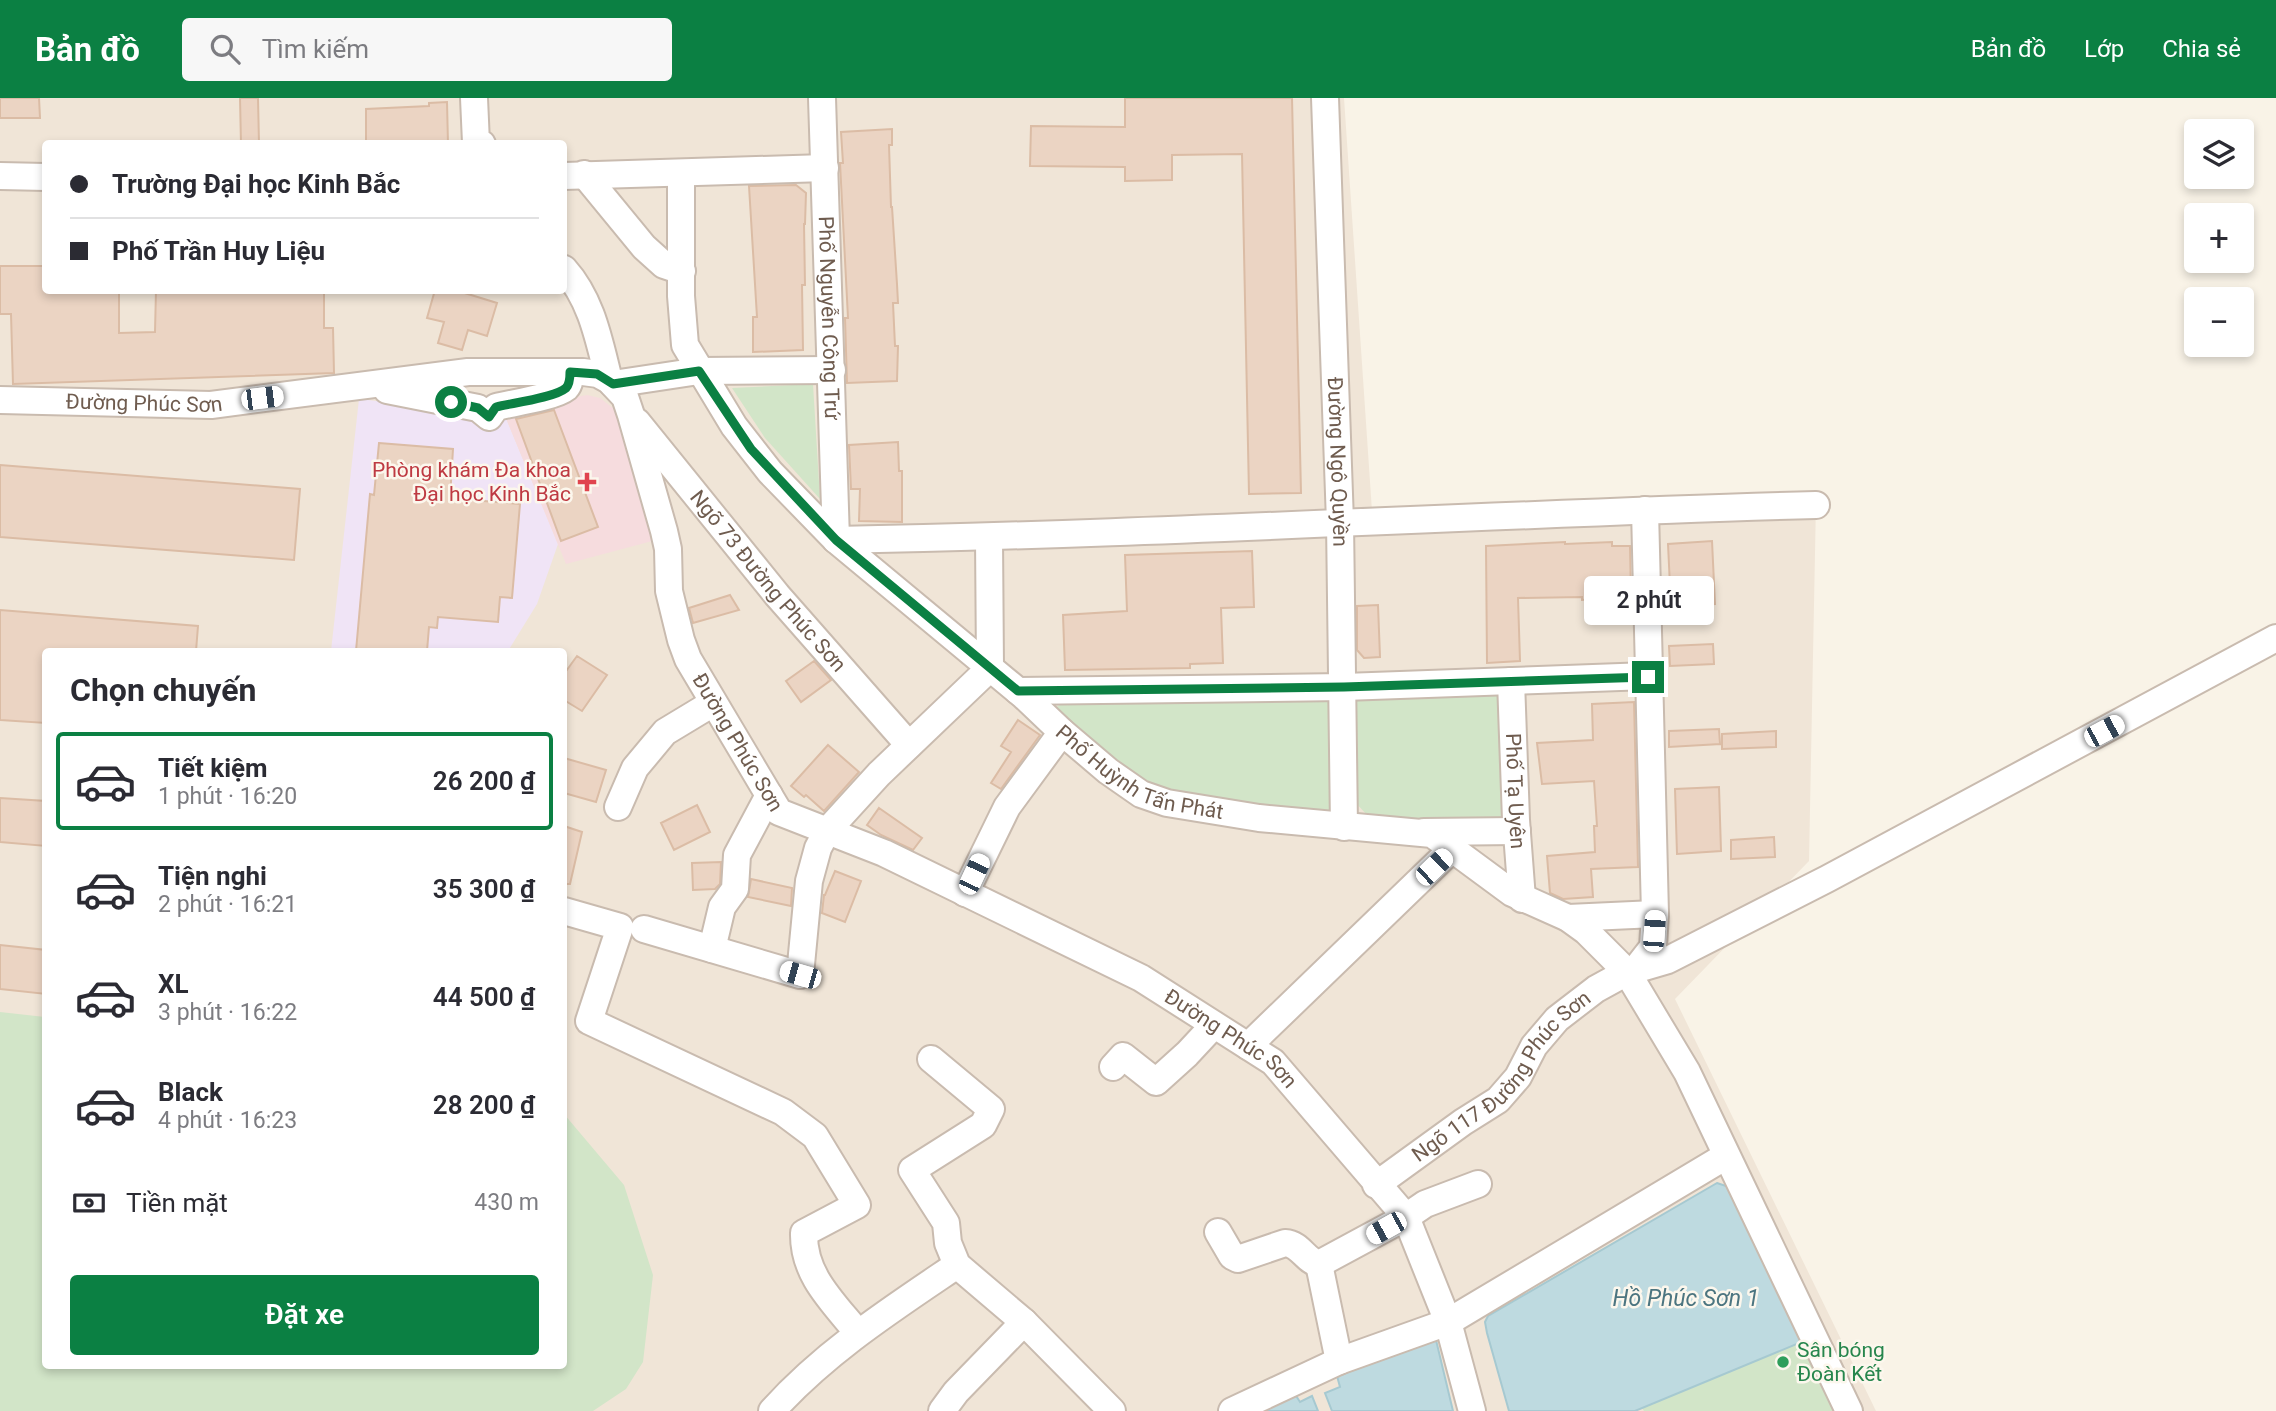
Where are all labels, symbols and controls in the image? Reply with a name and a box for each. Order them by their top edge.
search box [182,18,672,81]
text: Bản đồ [35,30,140,69]
icon: search [206,30,244,68]
text: Tìm kiếm [262,34,369,64]
text: Bản đồ [1971,35,2046,63]
text: Lớp [2084,35,2124,63]
text: Chia sẻ [2162,35,2241,63]
map controls [2184,119,2254,357]
button: layers [2184,119,2254,189]
text: Trường Đại học Kinh Bắc [112,169,400,199]
button: + [2184,203,2254,273]
street label: Phố Nguyễn Công Trứ [814,216,844,421]
text: Phố Trần Huy Liệu [112,236,325,266]
button: − [2184,287,2254,357]
street label: Đường Ngô Quyền [1323,376,1352,547]
car [240,385,285,411]
route start [435,386,467,418]
street label: Đường Phúc Sơn [65,390,224,417]
place label: Phòng khám Đa khoa Đại học Kinh Bắc [372,458,571,506]
marker: Phòng khám Đa khoa Đại học Kinh Bắc [577,472,597,492]
street label: Ngõ 73 Đường Phúc Sơn [685,485,851,677]
callout: 2 phút [1583,575,1713,624]
text: 2 phút [1616,587,1682,614]
route end [1632,661,1664,693]
street label: Đường Phúc Sơn [687,669,788,816]
text: Chọn chuyến [70,671,256,709]
car [2081,712,2128,750]
street label: Phố Huỳnh Tấn Phát [1051,720,1225,824]
street label: Phố Tạ Uyên [1501,733,1530,850]
icon: car [74,750,137,813]
text: Tiết kiệm [158,753,268,783]
text: 26 200 ₫ [433,766,535,796]
text: 1 phút · 16:20 [158,783,297,810]
car [1412,845,1457,889]
car [956,851,993,897]
icon: car [74,858,137,921]
text: Tiện nghi [158,861,267,891]
text: 35 300 ₫ [433,874,535,904]
text: 2 phút · 16:21 [158,891,297,918]
car [1643,909,1666,953]
car [777,959,824,991]
icon: car [74,966,137,1029]
text: XL [158,969,189,999]
text: 44 500 ₫ [433,982,535,1012]
street label: Đường Phúc Sơn [1160,984,1302,1093]
street label: Ngõ 117 Đường Phúc Sơn [1407,986,1595,1167]
text: 3 phút · 16:22 [158,999,297,1026]
icon: car [74,1074,137,1137]
text: Black [158,1077,223,1107]
text: 28 200 ₫ [433,1090,535,1120]
text: 4 phút · 16:23 [158,1107,297,1134]
icon: cash [70,1184,108,1222]
text: Tiền mặt [126,1188,228,1218]
text: 430 m [474,1189,539,1216]
car [1363,1209,1410,1247]
button: Đặt xe [70,1275,539,1355]
water label: Hồ Phúc Sơn 1 [1613,1285,1759,1312]
place label: Sân bóng Đoàn Kết [1797,1338,1885,1386]
marker: Sân bóng Đoàn Kết [1775,1354,1791,1370]

